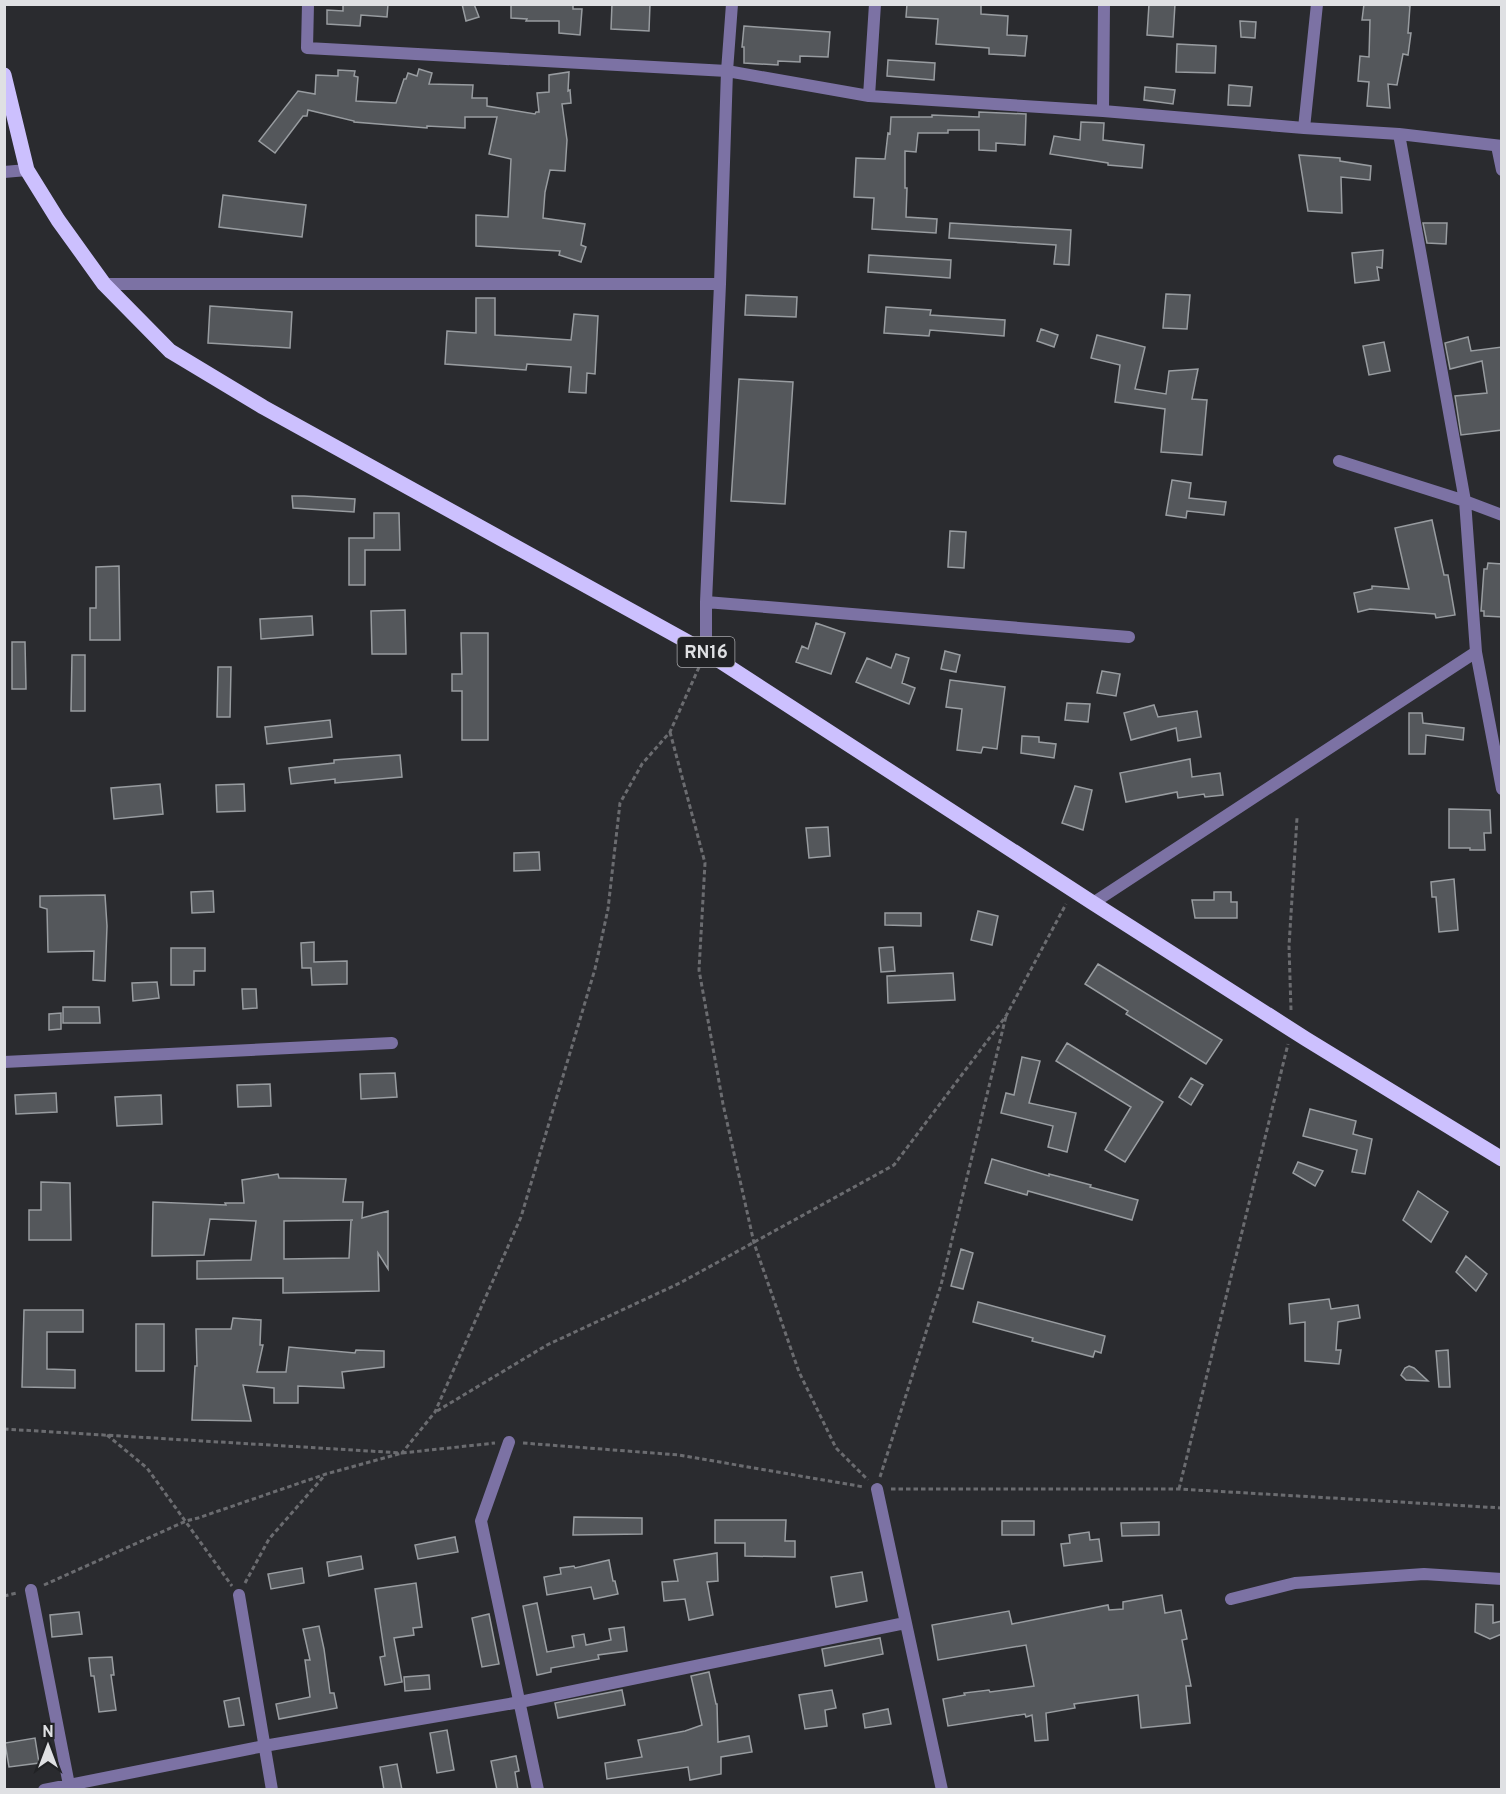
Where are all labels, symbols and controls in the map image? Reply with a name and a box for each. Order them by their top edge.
road number: RN16 [678,637,734,667]
north arrow [18,1716,78,1776]
text: N [42,1723,54,1743]

